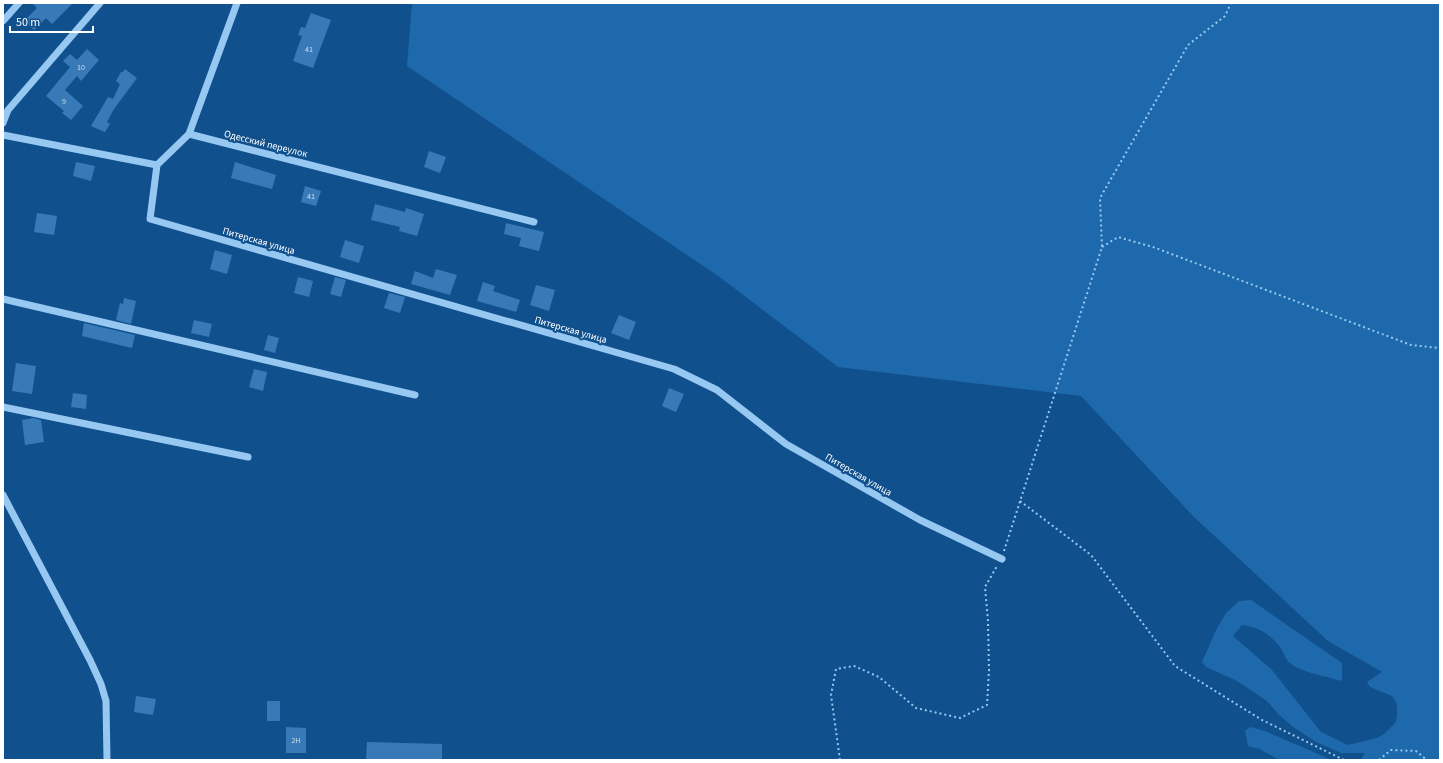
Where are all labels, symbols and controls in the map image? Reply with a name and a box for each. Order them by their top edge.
scale bar [10,8,93,34]
text: 50 m [16,14,40,31]
house number: 41 [305,44,313,55]
house number: 10 [77,62,85,73]
house number: 9 [62,96,66,107]
street label: Одесский переулок [223,127,309,161]
house number: 41 [307,191,315,202]
street label: Питерская улица [221,224,297,258]
street label: Питерская улица [533,313,609,347]
street label: Питерская улица [823,450,894,500]
house number: 2Н [291,735,301,746]

